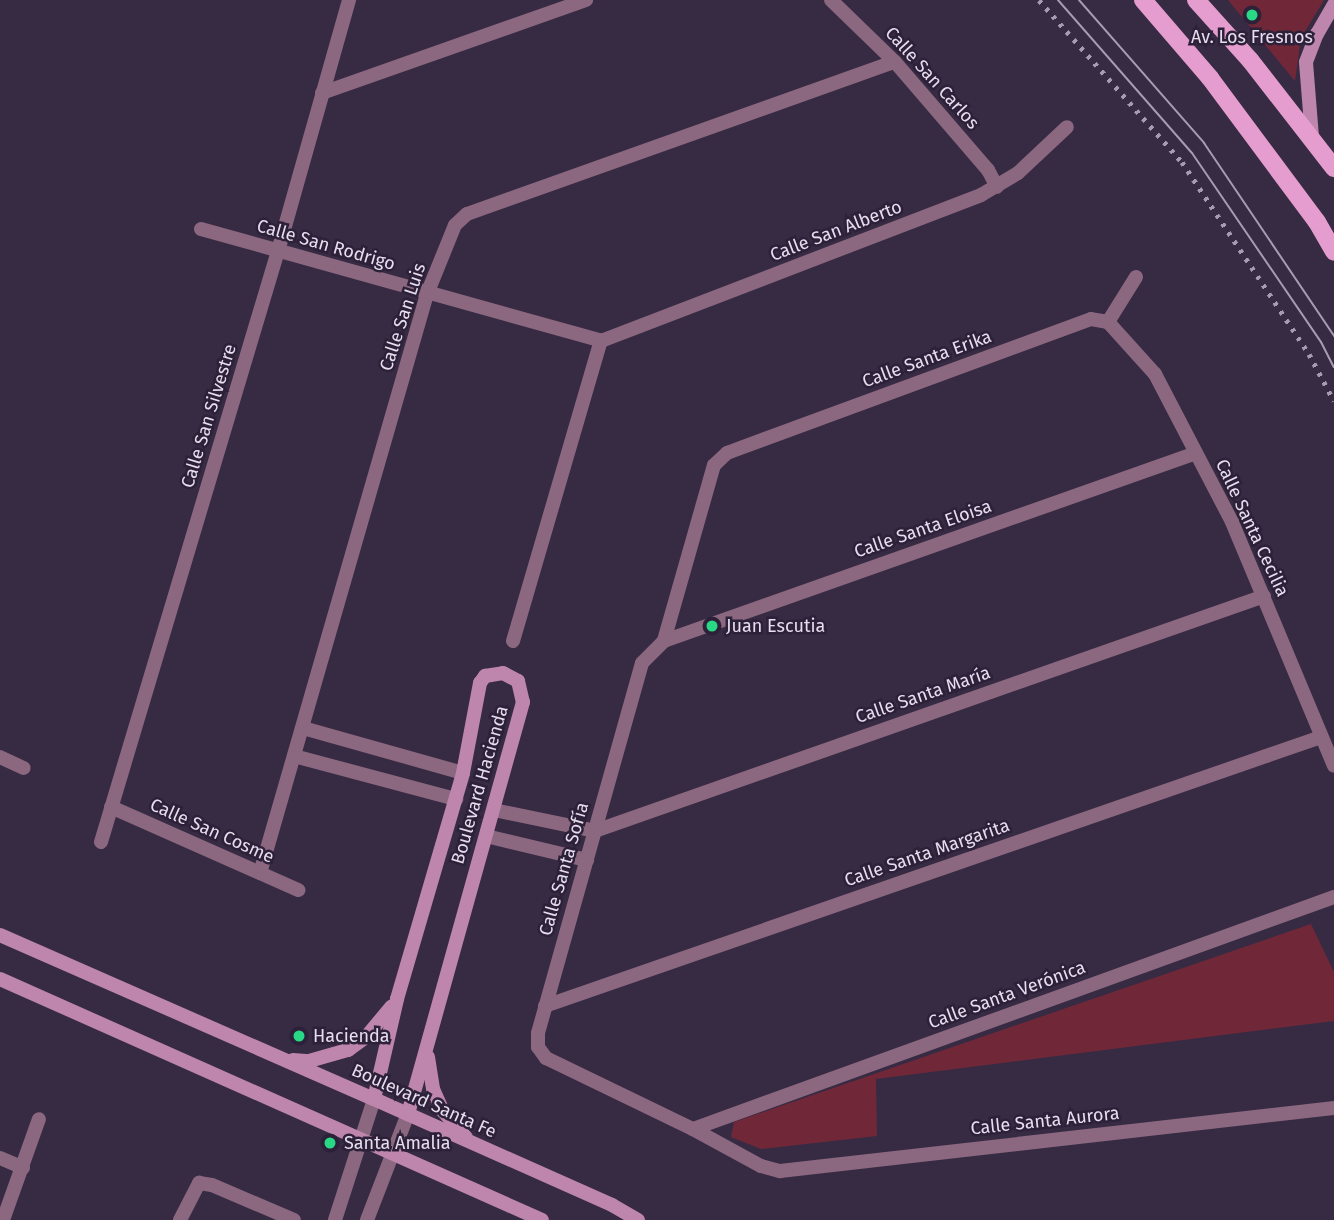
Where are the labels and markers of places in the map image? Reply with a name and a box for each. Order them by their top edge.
marker: Av. Los Fresnos [1244,7,1260,23]
place label: Av. Los Fresnos [1191,26,1313,48]
place label: Juan Escutia [726,615,825,637]
marker: Juan Escutia [704,618,720,634]
place label: Hacienda [313,1025,390,1047]
marker: Hacienda [291,1028,307,1044]
place label: Santa Amalia [344,1132,451,1154]
marker: Santa Amalia [322,1135,338,1151]

